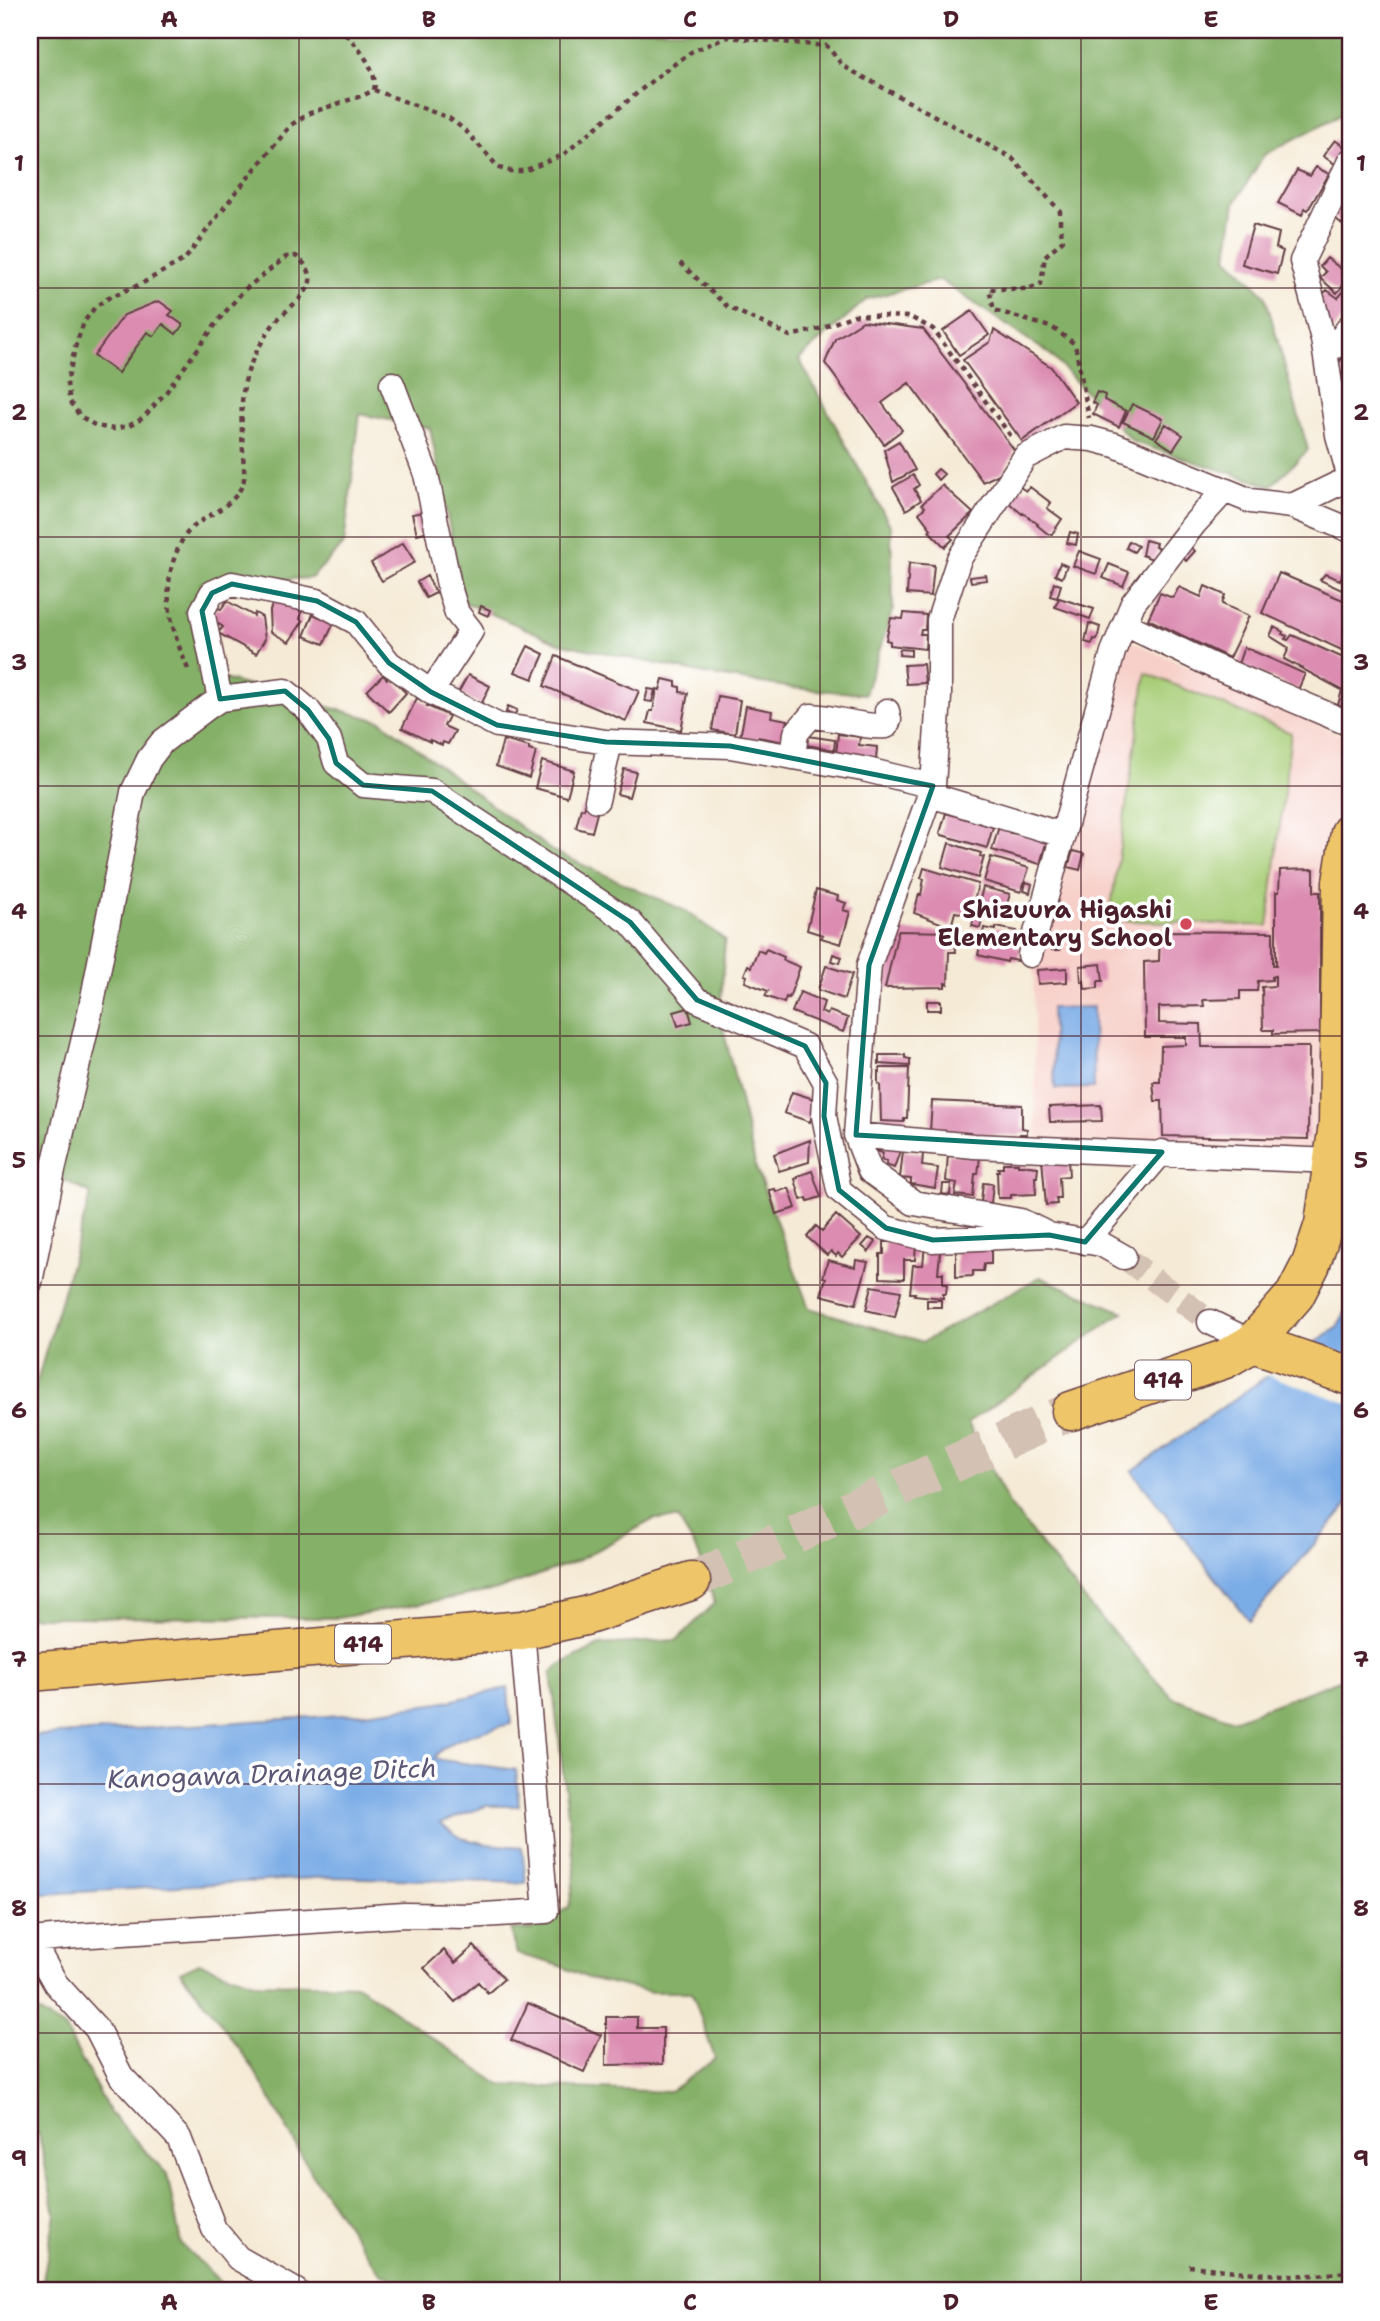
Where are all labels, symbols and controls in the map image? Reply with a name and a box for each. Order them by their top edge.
text: A [160,4,178,34]
text: B [422,4,436,34]
text: C [683,4,697,34]
text: D [943,4,959,34]
text: E [1203,4,1219,34]
text: 1 [14,148,24,178]
text: 1 [1356,148,1366,178]
text: 2 [11,397,27,427]
text: 2 [1353,397,1369,427]
text: 3 [11,647,27,677]
text: 3 [1353,647,1369,677]
place label: Shizuura Higashi Elementary School [937,894,1172,954]
text: 4 [11,896,27,926]
text: 4 [1353,896,1369,926]
marker: Shizuura Higashi Elementary School [1178,916,1194,932]
text: 5 [12,1145,26,1175]
text: 5 [1354,1145,1368,1175]
road number: 414 [1135,1360,1191,1400]
text: 6 [11,1395,27,1425]
text: 6 [1353,1395,1369,1425]
road number: 414 [335,1624,391,1664]
text: 7 [11,1644,27,1674]
text: 7 [1353,1644,1369,1674]
water label: Kanogawa Drainage Ditch [107,1750,437,1796]
text: 8 [11,1893,27,1923]
text: 8 [1353,1893,1369,1923]
text: 9 [11,2143,27,2173]
text: 9 [1353,2143,1369,2173]
text: A [160,2287,178,2317]
text: B [422,2287,436,2317]
text: C [683,2287,697,2317]
text: D [943,2287,959,2317]
text: E [1203,2287,1219,2317]

